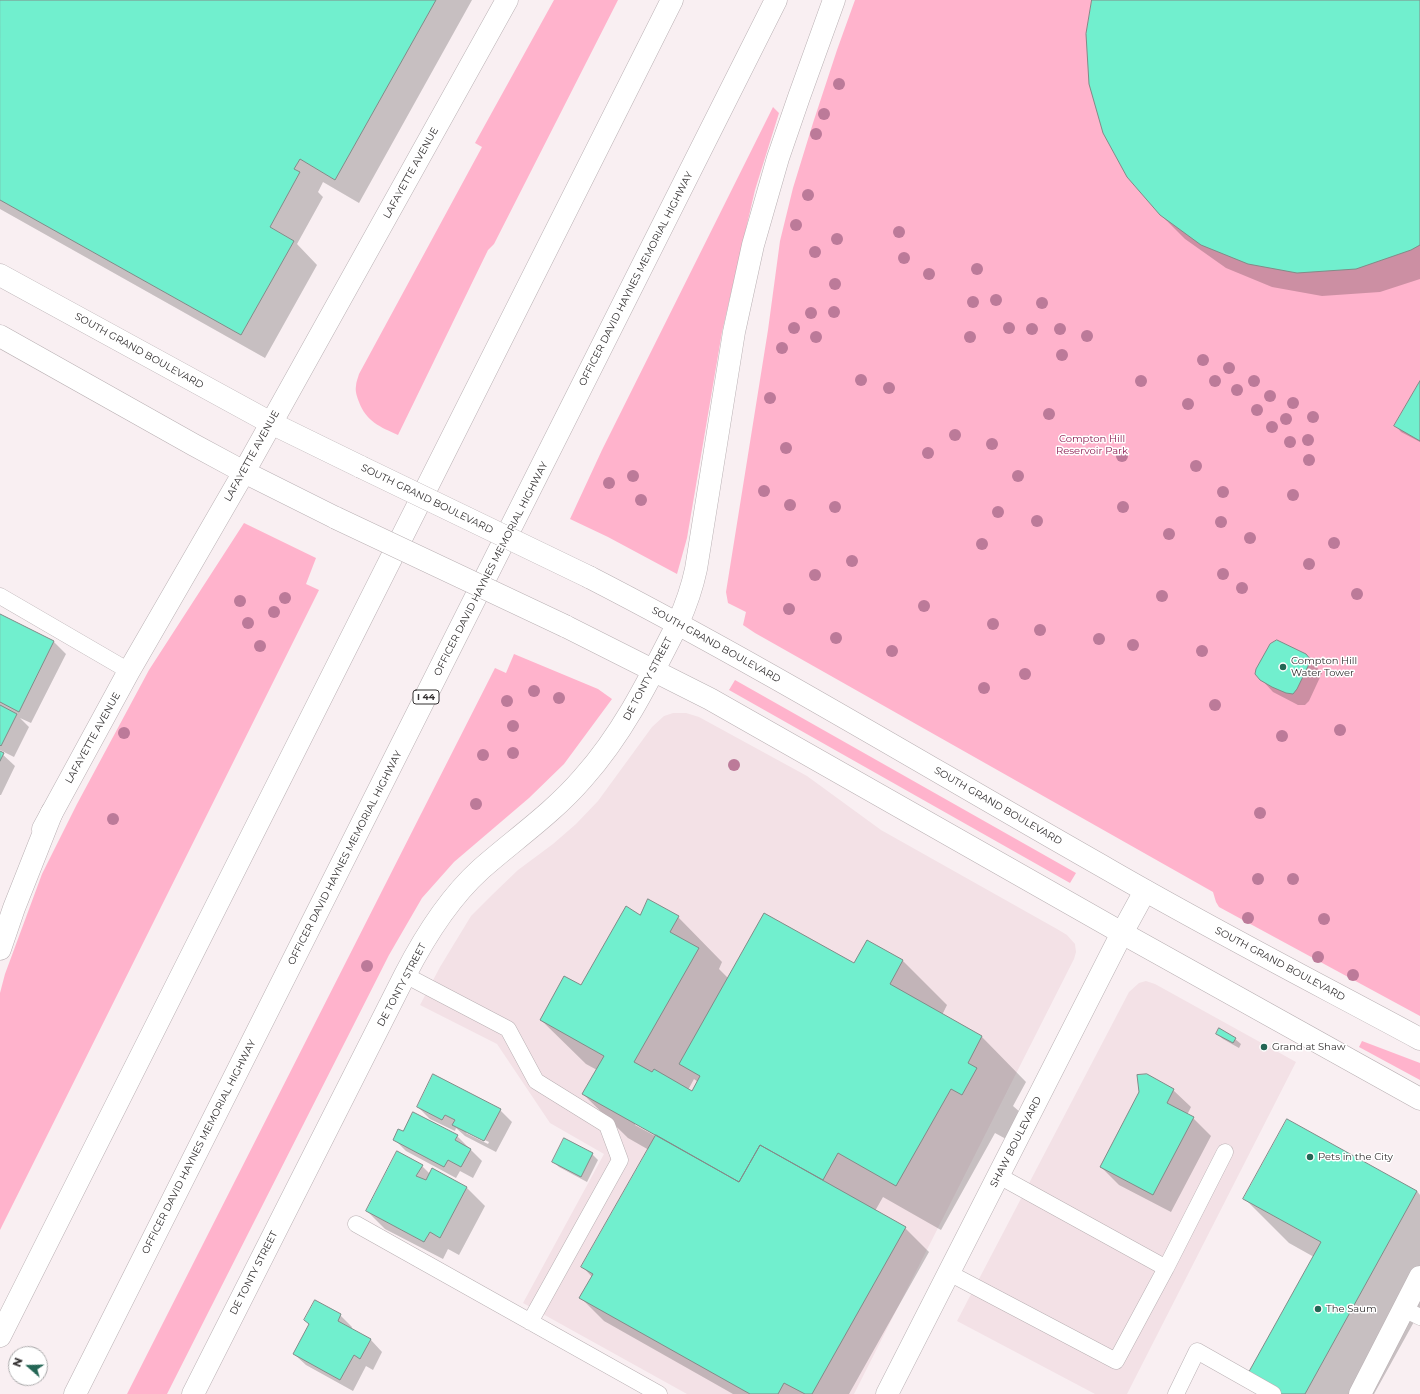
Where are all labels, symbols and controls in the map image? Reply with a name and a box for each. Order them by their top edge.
street label: LAFAYETTE AVENUE [381,125,441,221]
street label: OFFICER DAVID HAYNES MEMORIAL HIGHWAY [576,170,696,388]
street label: SOUTH GRAND BOULEVARD [72,310,206,392]
street label: LAFAYETTE AVENUE [222,408,282,504]
park label: Compton Hill Reservoir Park [1056,433,1128,456]
street label: OFFICER DAVID HAYNES MEMORIAL HIGHWAY [431,460,551,678]
street label: SOUTH GRAND BOULEVARD [359,462,495,536]
street label: SOUTH GRAND BOULEVARD [649,604,783,686]
street label: DE TONTY STREET [621,635,675,723]
place label: Compton Hill Water Tower [1291,655,1357,678]
marker: Compton Hill Water Tower [1278,662,1288,672]
street label: LAFAYETTE AVENUE [63,690,123,786]
road number: I 44 [413,690,439,704]
street label: OFFICER DAVID HAYNES MEMORIAL HIGHWAY [285,749,405,967]
street label: SOUTH GRAND BOULEVARD [932,764,1064,848]
street label: SOUTH GRAND BOULEVARD [1213,925,1347,1003]
street label: DE TONTY STREET [375,941,429,1029]
street label: OFFICER DAVID HAYNES MEMORIAL HIGHWAY [139,1038,259,1256]
place label: Grand at Shaw [1272,1041,1345,1053]
marker: Grand at Shaw [1259,1042,1269,1052]
street label: SHAW BOULEVARD [988,1095,1044,1189]
place label: Pets in the City [1318,1151,1393,1163]
marker: Pets in the City [1305,1152,1315,1162]
street label: DE TONTY STREET [228,1229,280,1317]
place label: The Saum [1326,1303,1377,1315]
marker: The Saum [1313,1304,1323,1314]
north arrow [8,1346,48,1386]
text: N [10,1356,26,1369]

